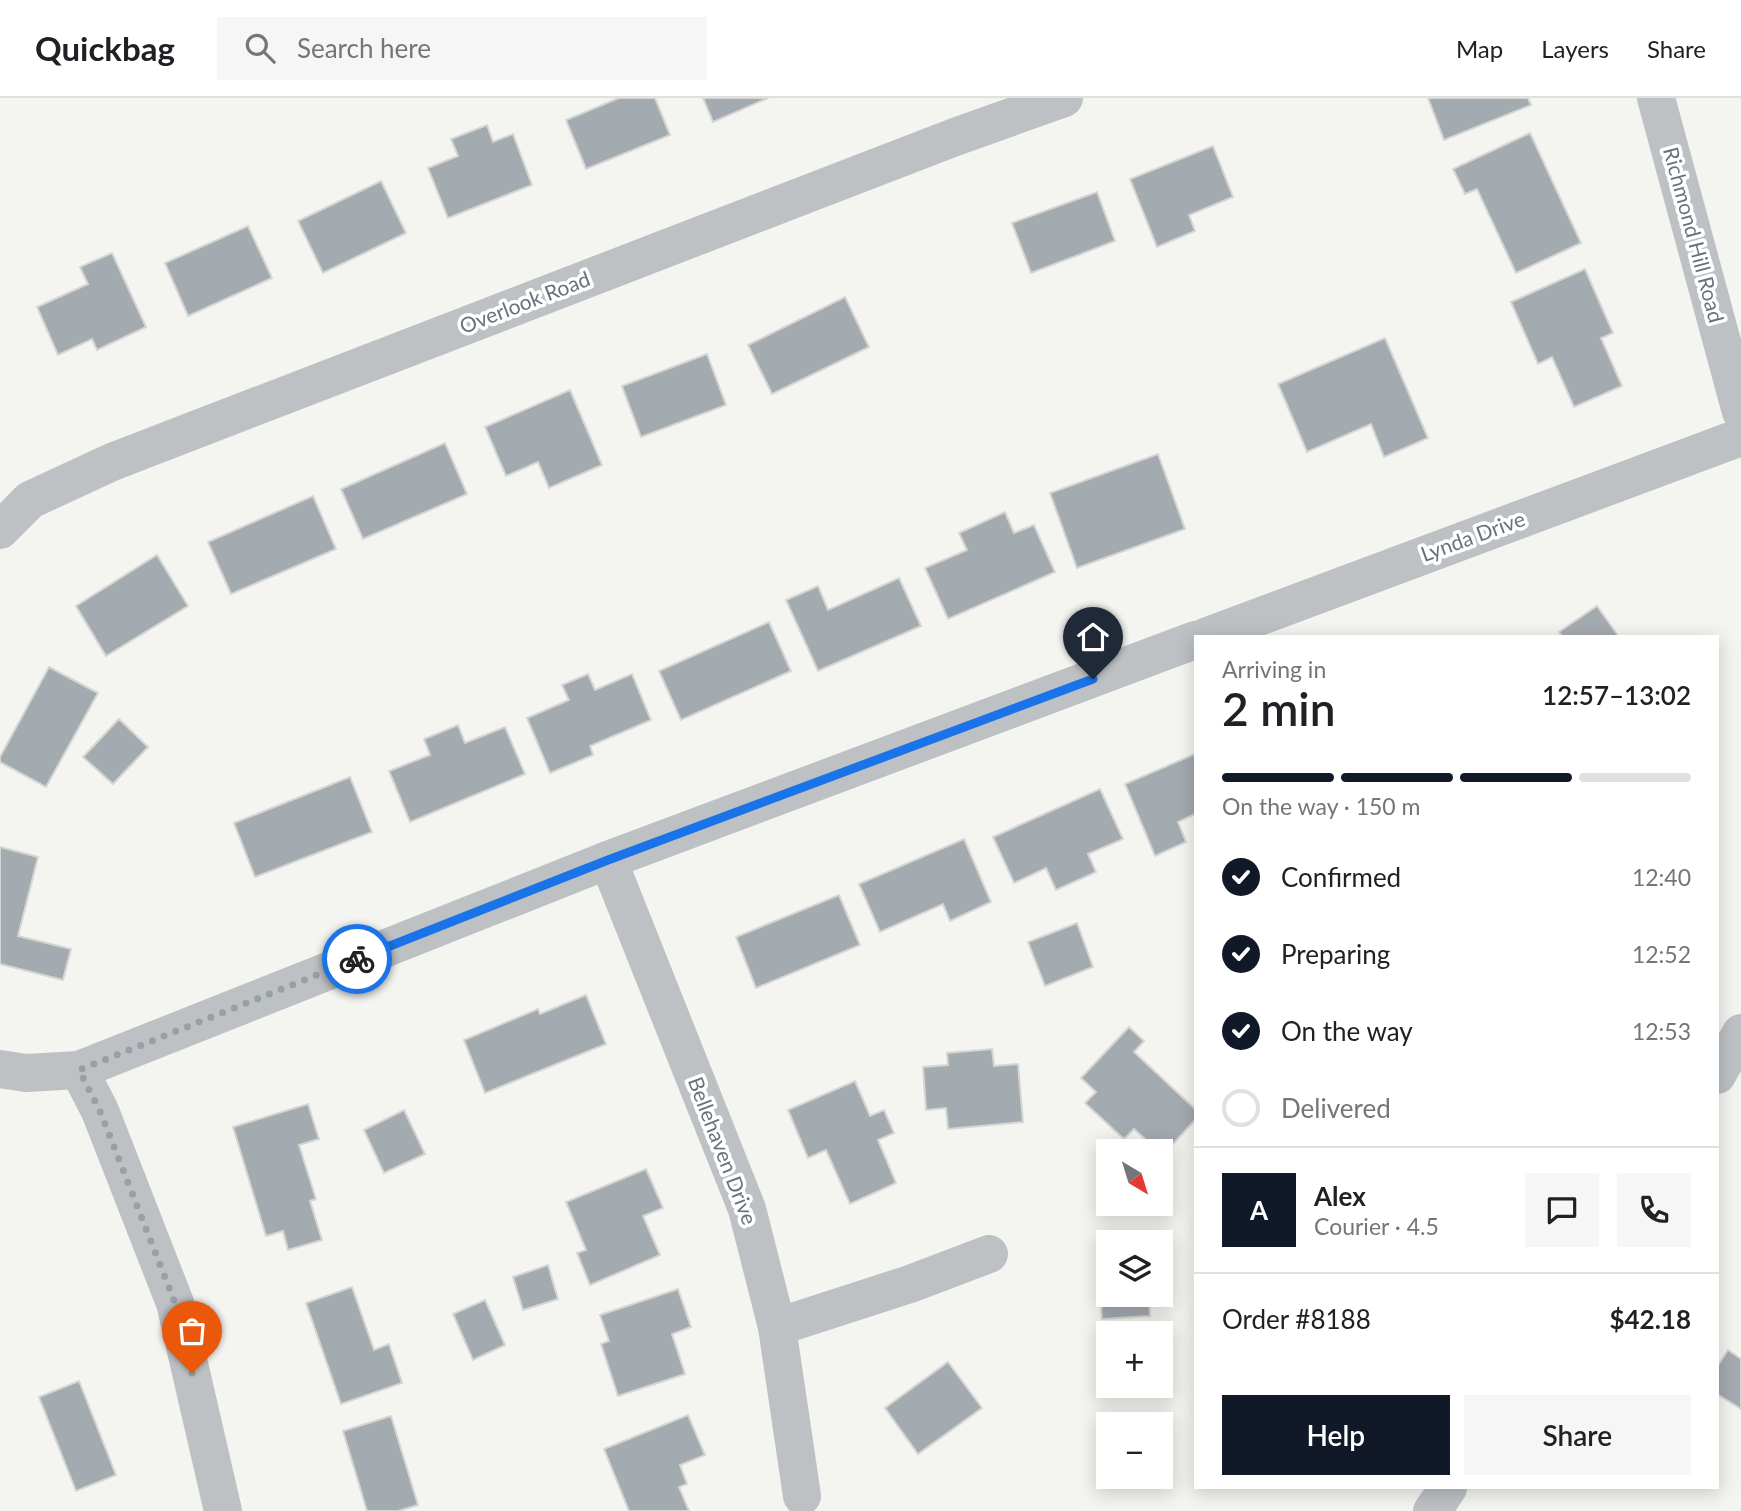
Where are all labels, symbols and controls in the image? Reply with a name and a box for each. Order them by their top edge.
search box [217,17,707,80]
text: Quickbag [35,28,175,68]
icon: search [241,29,279,67]
text: Search here [297,32,431,64]
text: Map [1456,34,1503,63]
text: Layers [1541,34,1609,63]
text: Share [1647,34,1706,63]
street label: Richmond Hill Road [1659,144,1730,325]
street label: Overlook Road [456,265,593,338]
street label: Lynda Drive [1417,505,1528,566]
pin [1063,607,1123,679]
icon: home [1074,618,1112,656]
text: Arriving in [1222,655,1326,683]
text: 12:57–13:02 [1542,679,1691,711]
text: 2 min [1222,681,1336,736]
text: On the way · 150 m [1222,792,1421,820]
icon: check [1222,858,1260,896]
text: Confirmed [1281,861,1401,893]
text: 12:40 [1632,863,1691,891]
courier [322,924,392,994]
icon: check [1222,935,1260,973]
text: Preparing [1281,938,1390,970]
icon: bike [338,940,376,978]
text: 12:52 [1632,940,1691,968]
icon: check [1222,1012,1260,1050]
text: On the way [1281,1015,1413,1047]
text: 12:53 [1632,1017,1691,1045]
street label: Bellehaven Drive [684,1073,763,1228]
text: Delivered [1281,1092,1391,1124]
north arrow [1096,1139,1172,1216]
map controls [1096,1139,1173,1489]
button: chat [1525,1173,1599,1247]
button: phone [1617,1173,1691,1247]
text: Alex [1314,1180,1366,1212]
text: A [1250,1194,1268,1226]
text: Courier · 4.5 [1314,1212,1439,1240]
button: layers [1096,1230,1173,1307]
pin [162,1301,222,1373]
text: Order #8188 [1222,1303,1371,1335]
text: $42.18 [1609,1303,1691,1335]
icon: bag [173,1312,211,1350]
button: + [1096,1321,1173,1398]
button: Help [1222,1395,1450,1475]
button: Share [1464,1395,1691,1475]
button: − [1096,1412,1173,1489]

